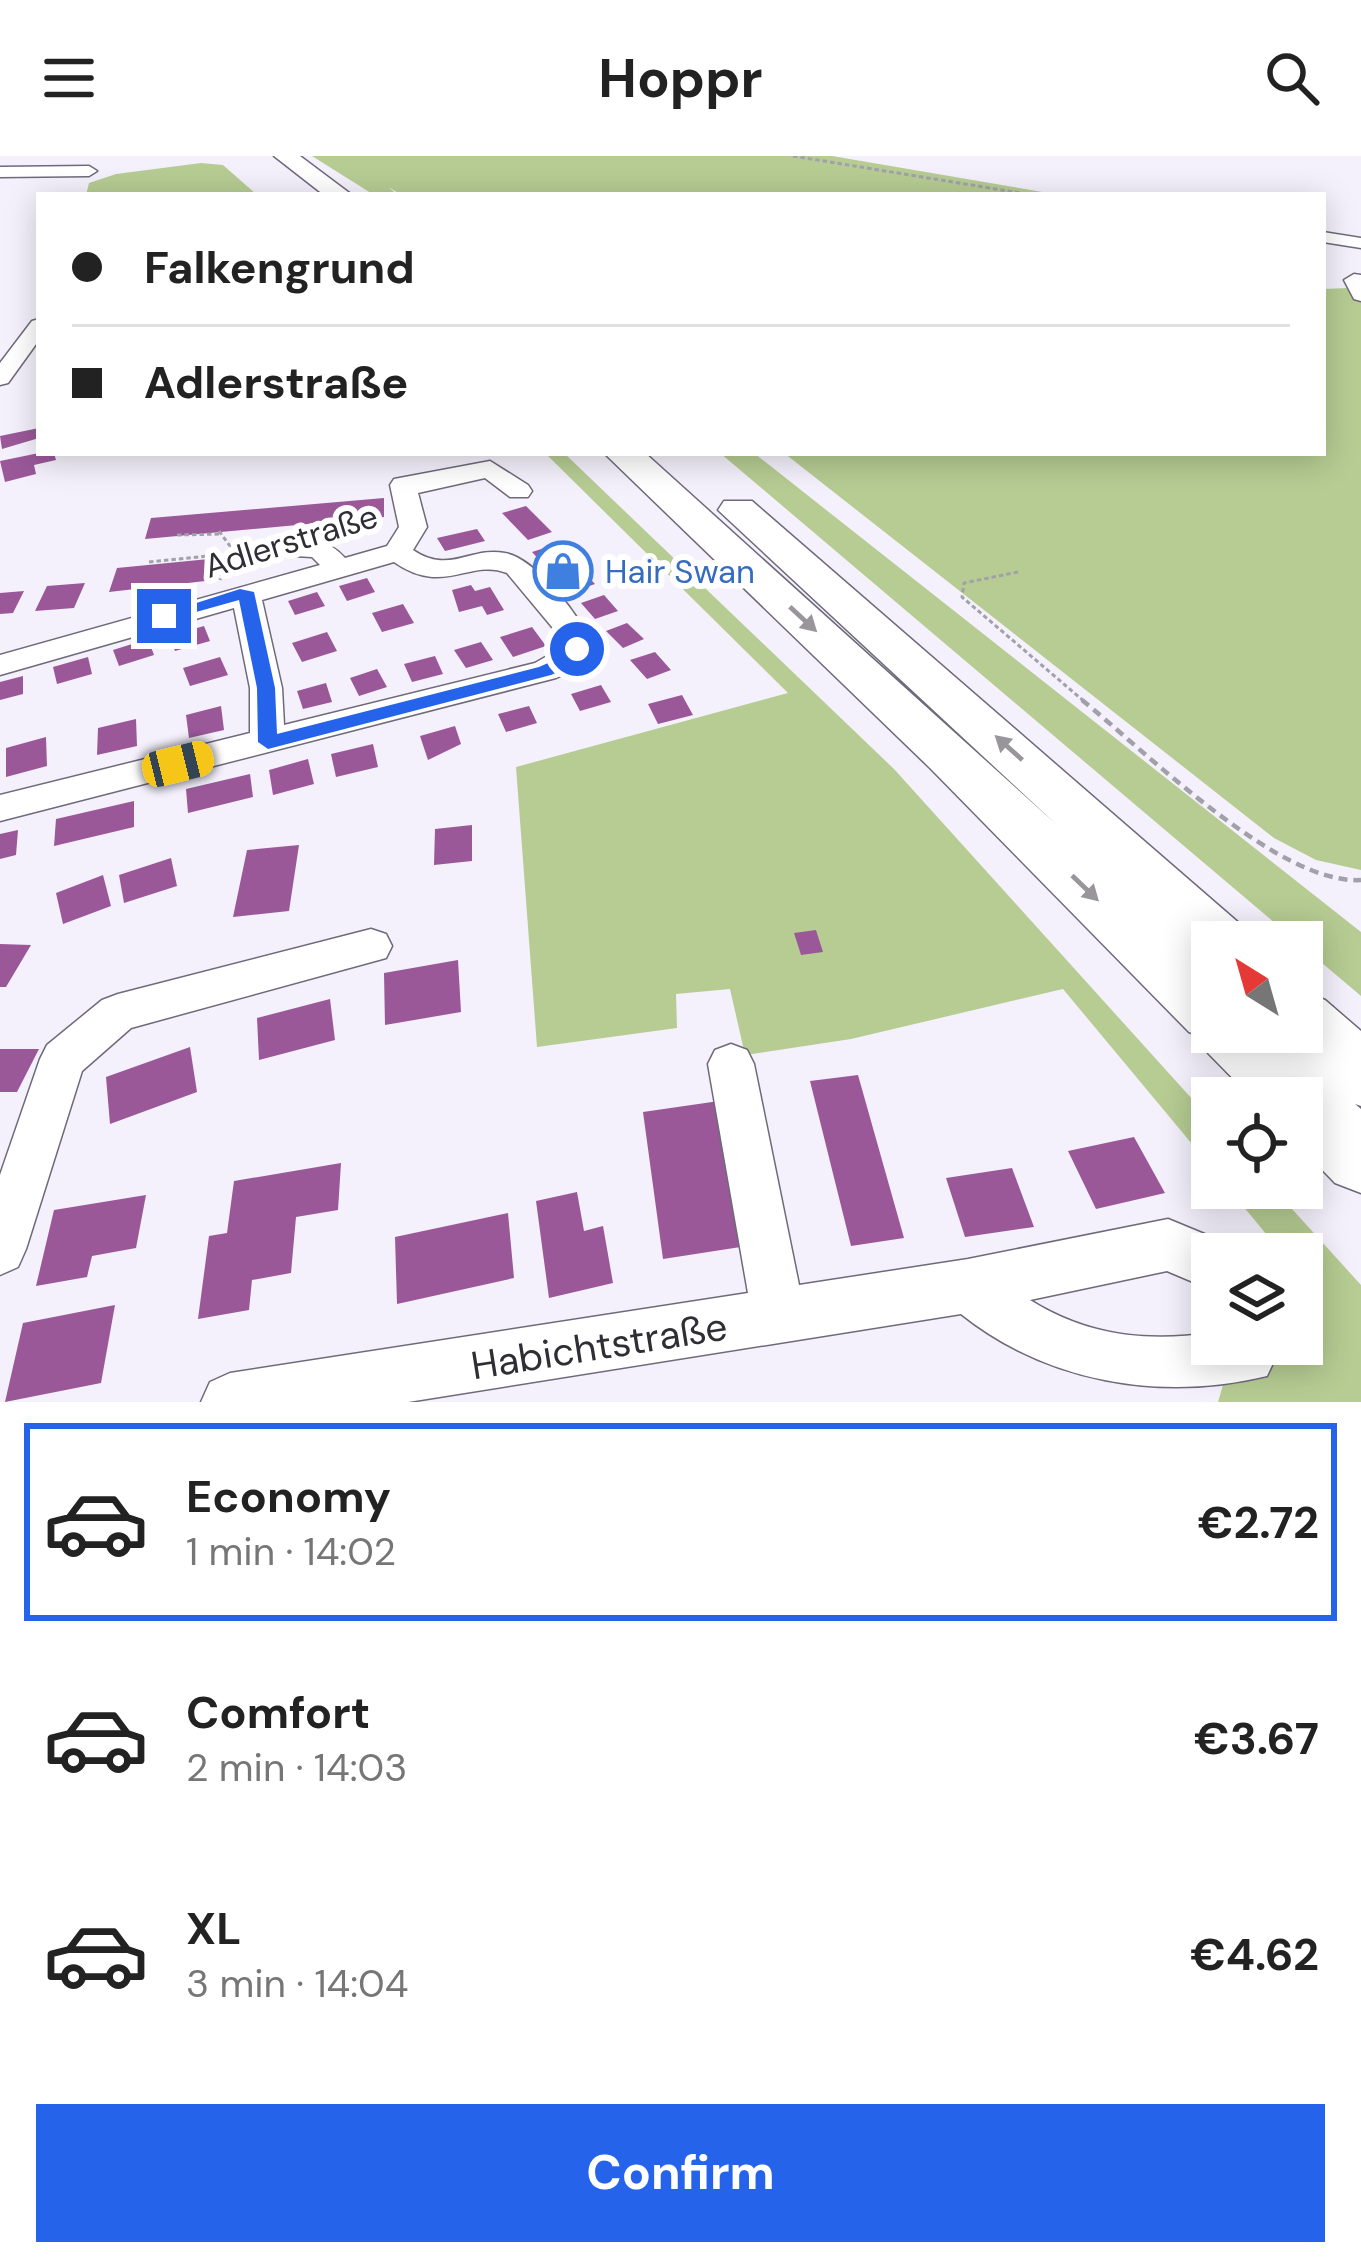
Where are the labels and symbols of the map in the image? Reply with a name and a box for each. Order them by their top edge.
street label: Adlerstraße [199,494,383,588]
shop icon: Hair Swan [532,540,594,602]
place label: Hair Swan [605,550,755,593]
route end [137,589,191,643]
one-way arrow [789,604,818,632]
route start [550,622,604,676]
one-way arrow [994,735,1023,763]
car [139,738,217,790]
one-way arrow [1070,874,1099,902]
north arrow [1191,921,1323,1053]
street label: Habichtstraße [467,1301,731,1391]

